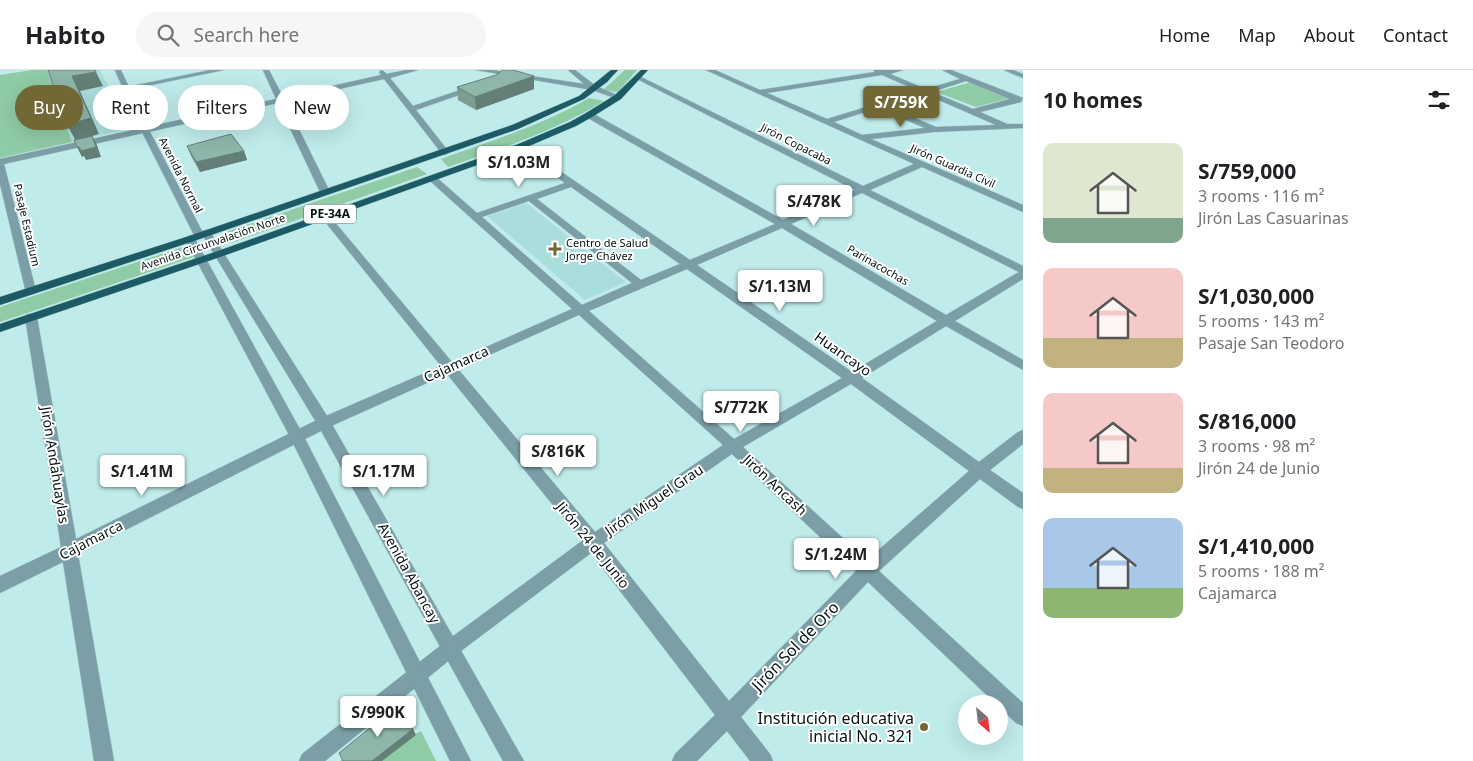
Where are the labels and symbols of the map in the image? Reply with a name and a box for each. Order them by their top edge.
pin: S/759K [860,85,942,128]
street label: Jirón Copacaba [757,119,834,168]
street label: Avenida Normal [156,134,207,215]
street label: Jirón Guardia Civil [907,140,998,191]
pin: S/1.03M [473,146,565,188]
street label: Pasaje Estadium [11,182,44,268]
pin: S/478K [773,184,855,227]
road number: PE-34A [304,204,356,224]
street label: Avenida Circunvalación Norte [138,210,287,273]
place label: Centro de Salud Jorge Chávez [565,235,648,263]
street label: Parinacochas [845,241,912,288]
marker: Centro de Salud Jorge Chávez [548,242,562,256]
pin: S/1.13M [734,270,826,312]
street label: Huancayo [811,327,876,380]
street label: Cajamarca [420,341,491,386]
pin: S/772K [700,390,782,433]
street label: Jirón Andahuaylas [37,403,74,525]
pin: S/816K [517,434,599,477]
street label: Jirón Ancash [738,449,812,519]
pin: S/1.41M [96,454,188,497]
pin: S/1.17M [338,454,430,497]
street label: Jirón Miguel Grau [599,460,707,541]
street label: Jirón 24 de Junio [551,496,634,592]
street label: Cajamarca [56,515,126,564]
street label: Avenida Abancay [374,519,445,627]
pin: S/1.24M [790,538,882,580]
street label: Jirón Sol de Oro [745,596,843,697]
north arrow [958,695,1008,745]
pin: S/990K [337,696,419,738]
place label: Institución educativa inicial No. 321 [758,707,914,747]
marker: Institución educativa inicial No. 321 [918,721,930,733]

